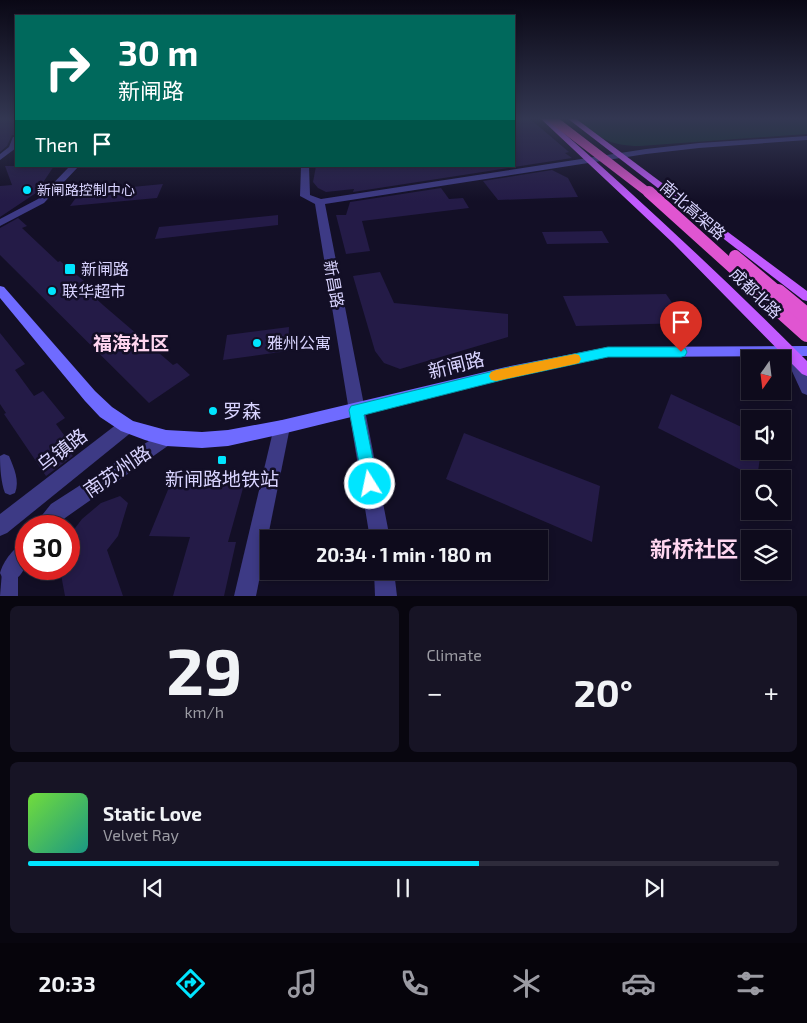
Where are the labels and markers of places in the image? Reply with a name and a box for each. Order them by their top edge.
place label: 新闸路控制中心 [37,181,135,198]
marker: 新闸路控制中心 [21,184,33,196]
place label: 新闸路 [81,259,129,278]
marker: 新闸路 [63,262,77,276]
place label: 联华超市 [62,281,126,300]
marker: 联华超市 [46,285,58,297]
pin [660,301,702,352]
place label: 雅州公寓 [267,333,331,352]
marker: 雅州公寓 [251,337,263,349]
place label: 罗森 [223,399,261,422]
marker: 罗森 [207,405,219,417]
marker: 新闸路地铁站 [216,454,228,466]
place label: 新闸路地铁站 [165,467,279,490]

